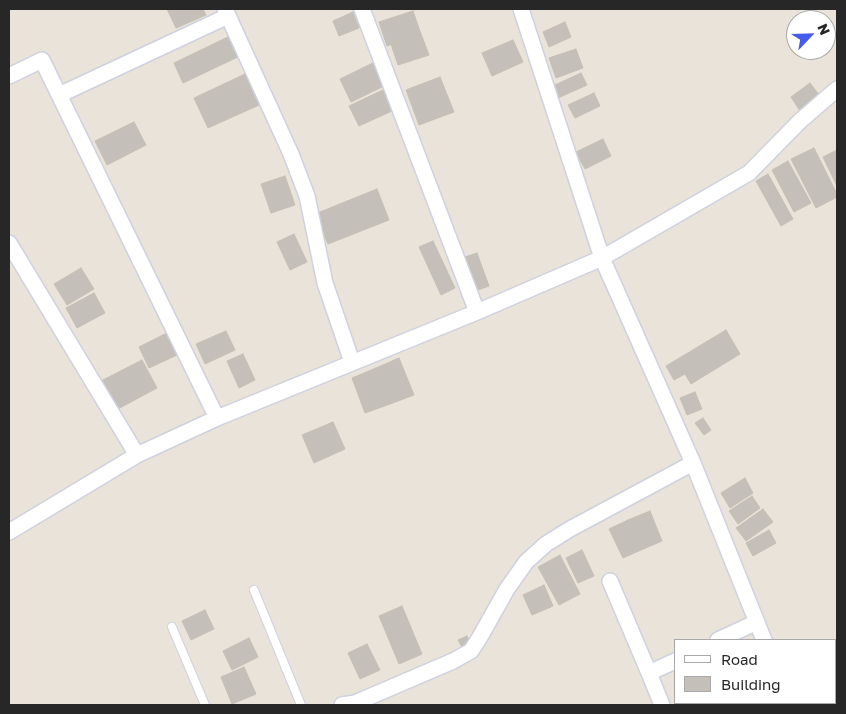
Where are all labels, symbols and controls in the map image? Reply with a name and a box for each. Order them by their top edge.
north arrow [786,10,836,60]
text: N [814,21,834,37]
legend [674,639,836,704]
text: Road [721,650,758,668]
text: Building [721,675,781,693]

